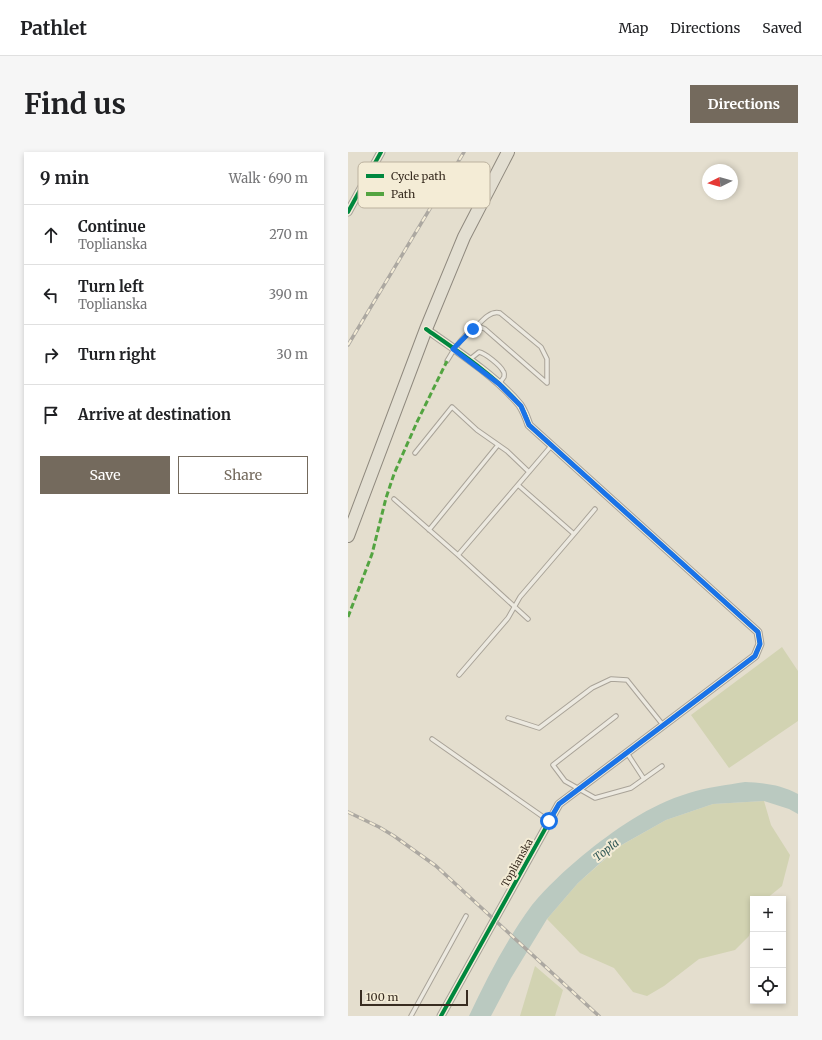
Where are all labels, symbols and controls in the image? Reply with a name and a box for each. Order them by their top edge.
text: Pathlet [20,16,87,40]
text: Map [618,19,648,37]
text: Directions [670,19,740,37]
text: Saved [762,19,802,37]
button: Directions [690,85,798,123]
text: Find us [24,86,126,122]
legend [358,162,490,208]
north arrow [702,164,738,200]
text: 9 min [40,167,89,189]
text: Cycle path [391,169,446,183]
text: Walk · 690 m [229,170,308,187]
text: Path [391,187,416,201]
text: Continue [78,217,146,236]
icon: ahead [40,224,62,246]
text: 270 m [269,226,308,243]
text: Toplianska [78,236,147,253]
text: Turn left [78,277,144,296]
icon: left [40,284,62,306]
text: 390 m [269,286,308,303]
text: Toplianska [78,296,147,313]
route end [464,320,482,338]
icon: right [40,344,62,366]
text: Turn right [78,345,156,364]
text: 30 m [276,346,308,363]
icon: arrive [40,404,62,426]
text: Arrive at destination [78,405,231,424]
button: Save [40,456,170,494]
button: Share [178,456,308,494]
route start [540,812,558,830]
street label: Toplianska [498,836,536,889]
water label: Topľa [591,836,621,864]
map controls [750,896,786,1004]
button: + [750,896,786,932]
button: − [750,932,786,968]
button: locate [750,968,786,1004]
scale bar [360,988,468,1007]
text: 100 m [366,990,398,1004]

